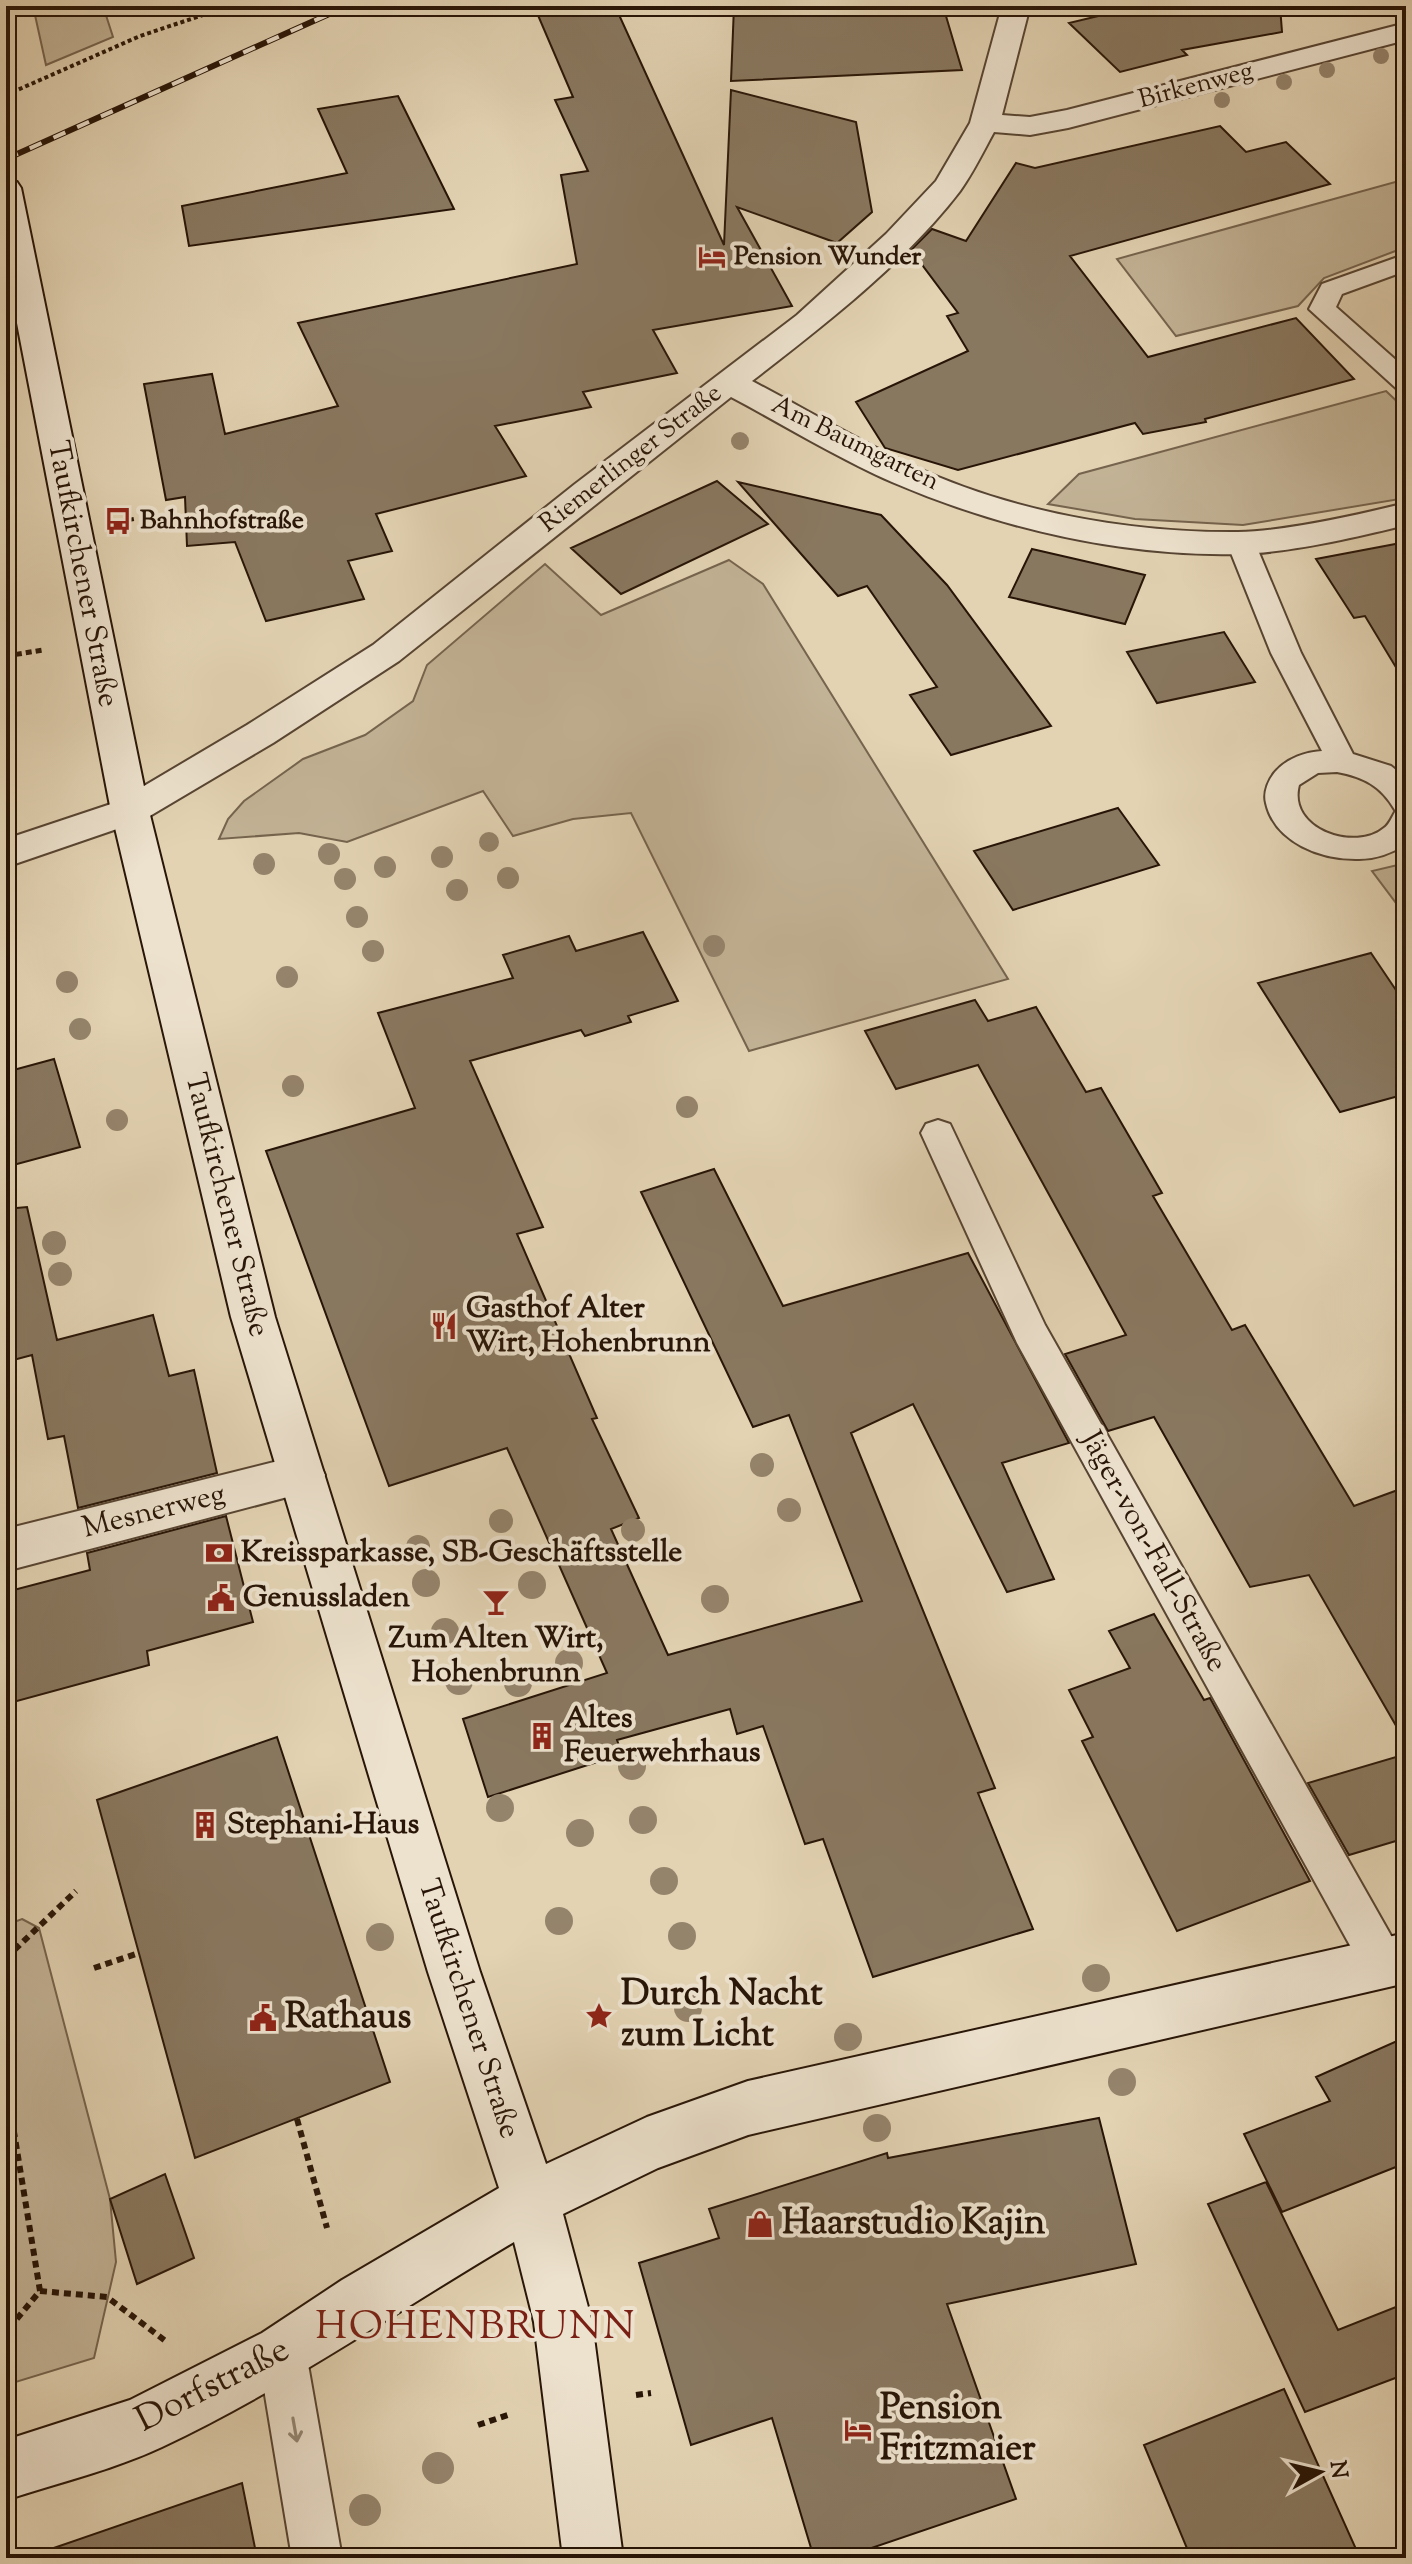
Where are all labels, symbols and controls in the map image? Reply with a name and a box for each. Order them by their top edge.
street label: Birkenweg [1135,53,1257,119]
place label: Pension Wunder [734,239,922,276]
hotel icon: Pension Wunder [697,242,727,272]
street label: Riemerlinger Straße [532,376,730,542]
street label: Am Baumgarten [765,387,945,501]
street label: Taufkirchener Straße [35,437,129,711]
place label: Bahnhofstraße [140,503,304,540]
bus stop icon: Bahnhofstraße [103,506,133,536]
street label: Taufkirchener Straße [172,1069,280,1341]
place label: Gasthof Alter Wirt, Hohenbrunn [466,1288,711,1365]
restaurant icon: Gasthof Alter Wirt, Hohenbrunn [429,1311,459,1341]
street label: Jäger-von-Fall-Straße [1068,1422,1237,1680]
street label: Mesnerweg [78,1474,230,1550]
place label: Kreissparkasse, SB-Geschäftsstelle [241,1532,682,1575]
bank icon: Kreissparkasse, SB-Geschäftsstelle [204,1538,234,1568]
place label: Genussladen [243,1577,410,1620]
public building icon: Genussladen [206,1583,236,1613]
bar icon: Zum Alten Wirt, Hohenbrunn [481,1587,511,1617]
place label: Zum Alten Wirt, Hohenbrunn [388,1618,604,1695]
place label: Altes Feuerwehrhaus [564,1698,761,1775]
building icon: Altes Feuerwehrhaus [527,1721,557,1751]
place label: Stephani-Haus [227,1804,419,1847]
building icon: Stephani-Haus [190,1810,220,1840]
street label: Taufkirchener Straße [406,1874,530,2144]
place label: Durch Nacht zum Licht [621,1969,823,2062]
place label: Rathaus [285,1992,412,2044]
place icon: Durch Nacht zum Licht [584,2001,614,2031]
public building icon: Rathaus [248,2003,278,2033]
place label: Haarstudio Kajin [782,2198,1046,2250]
shop icon: Haarstudio Kajin [745,2209,775,2239]
district label: HOHENBRUNN [315,2300,637,2357]
street label: Dorfstraße [127,2325,299,2447]
place label: Pension Fritzmaier [880,2383,1036,2476]
hotel icon: Pension Fritzmaier [843,2415,873,2445]
one-way arrow [288,2417,303,2442]
north arrow [1280,2432,1360,2512]
text: N [1320,2459,1354,2481]

